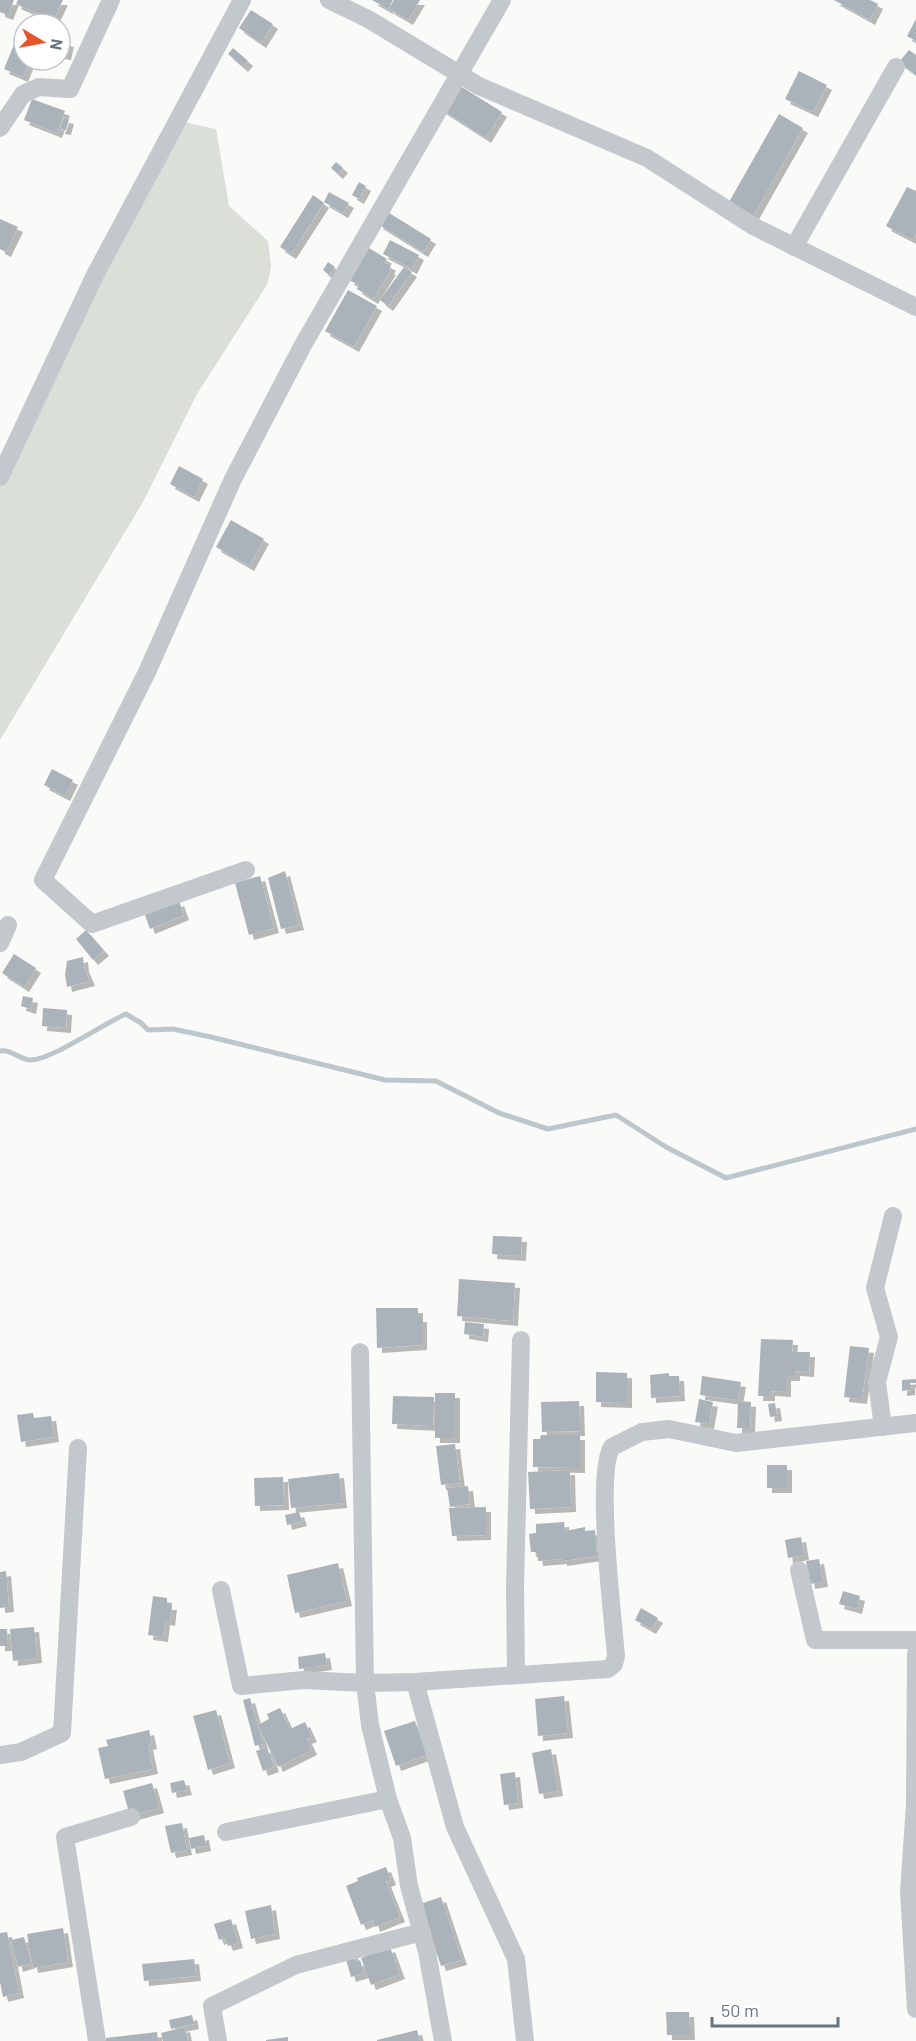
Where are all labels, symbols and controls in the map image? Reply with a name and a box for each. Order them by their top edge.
north arrow [12,12,72,72]
text: N [47,38,68,52]
scale bar [712,1990,838,2028]
text: 50 m [721,1999,759,2021]

